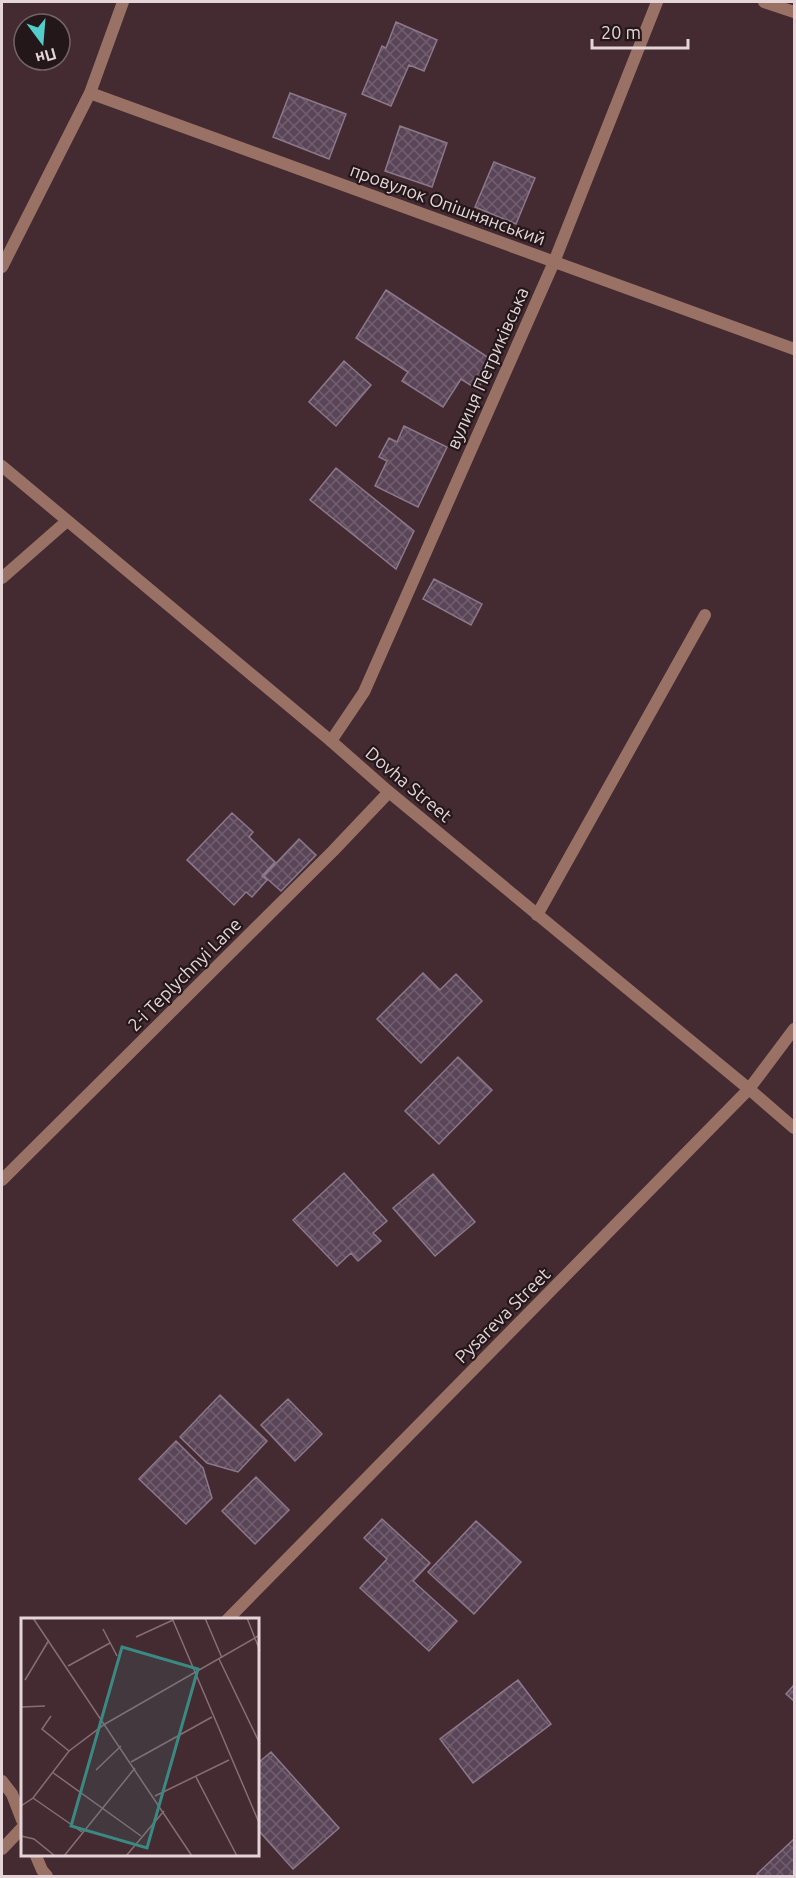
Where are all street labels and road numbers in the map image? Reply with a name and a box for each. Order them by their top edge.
street label: провулок Опішнянський [348,159,548,249]
street label: вулиця Петриківська [442,284,532,452]
street label: Dovha Street [362,742,456,826]
street label: 2-i Teplychnyi Lane [123,913,245,1035]
street label: Pysareva Street [450,1263,554,1367]

